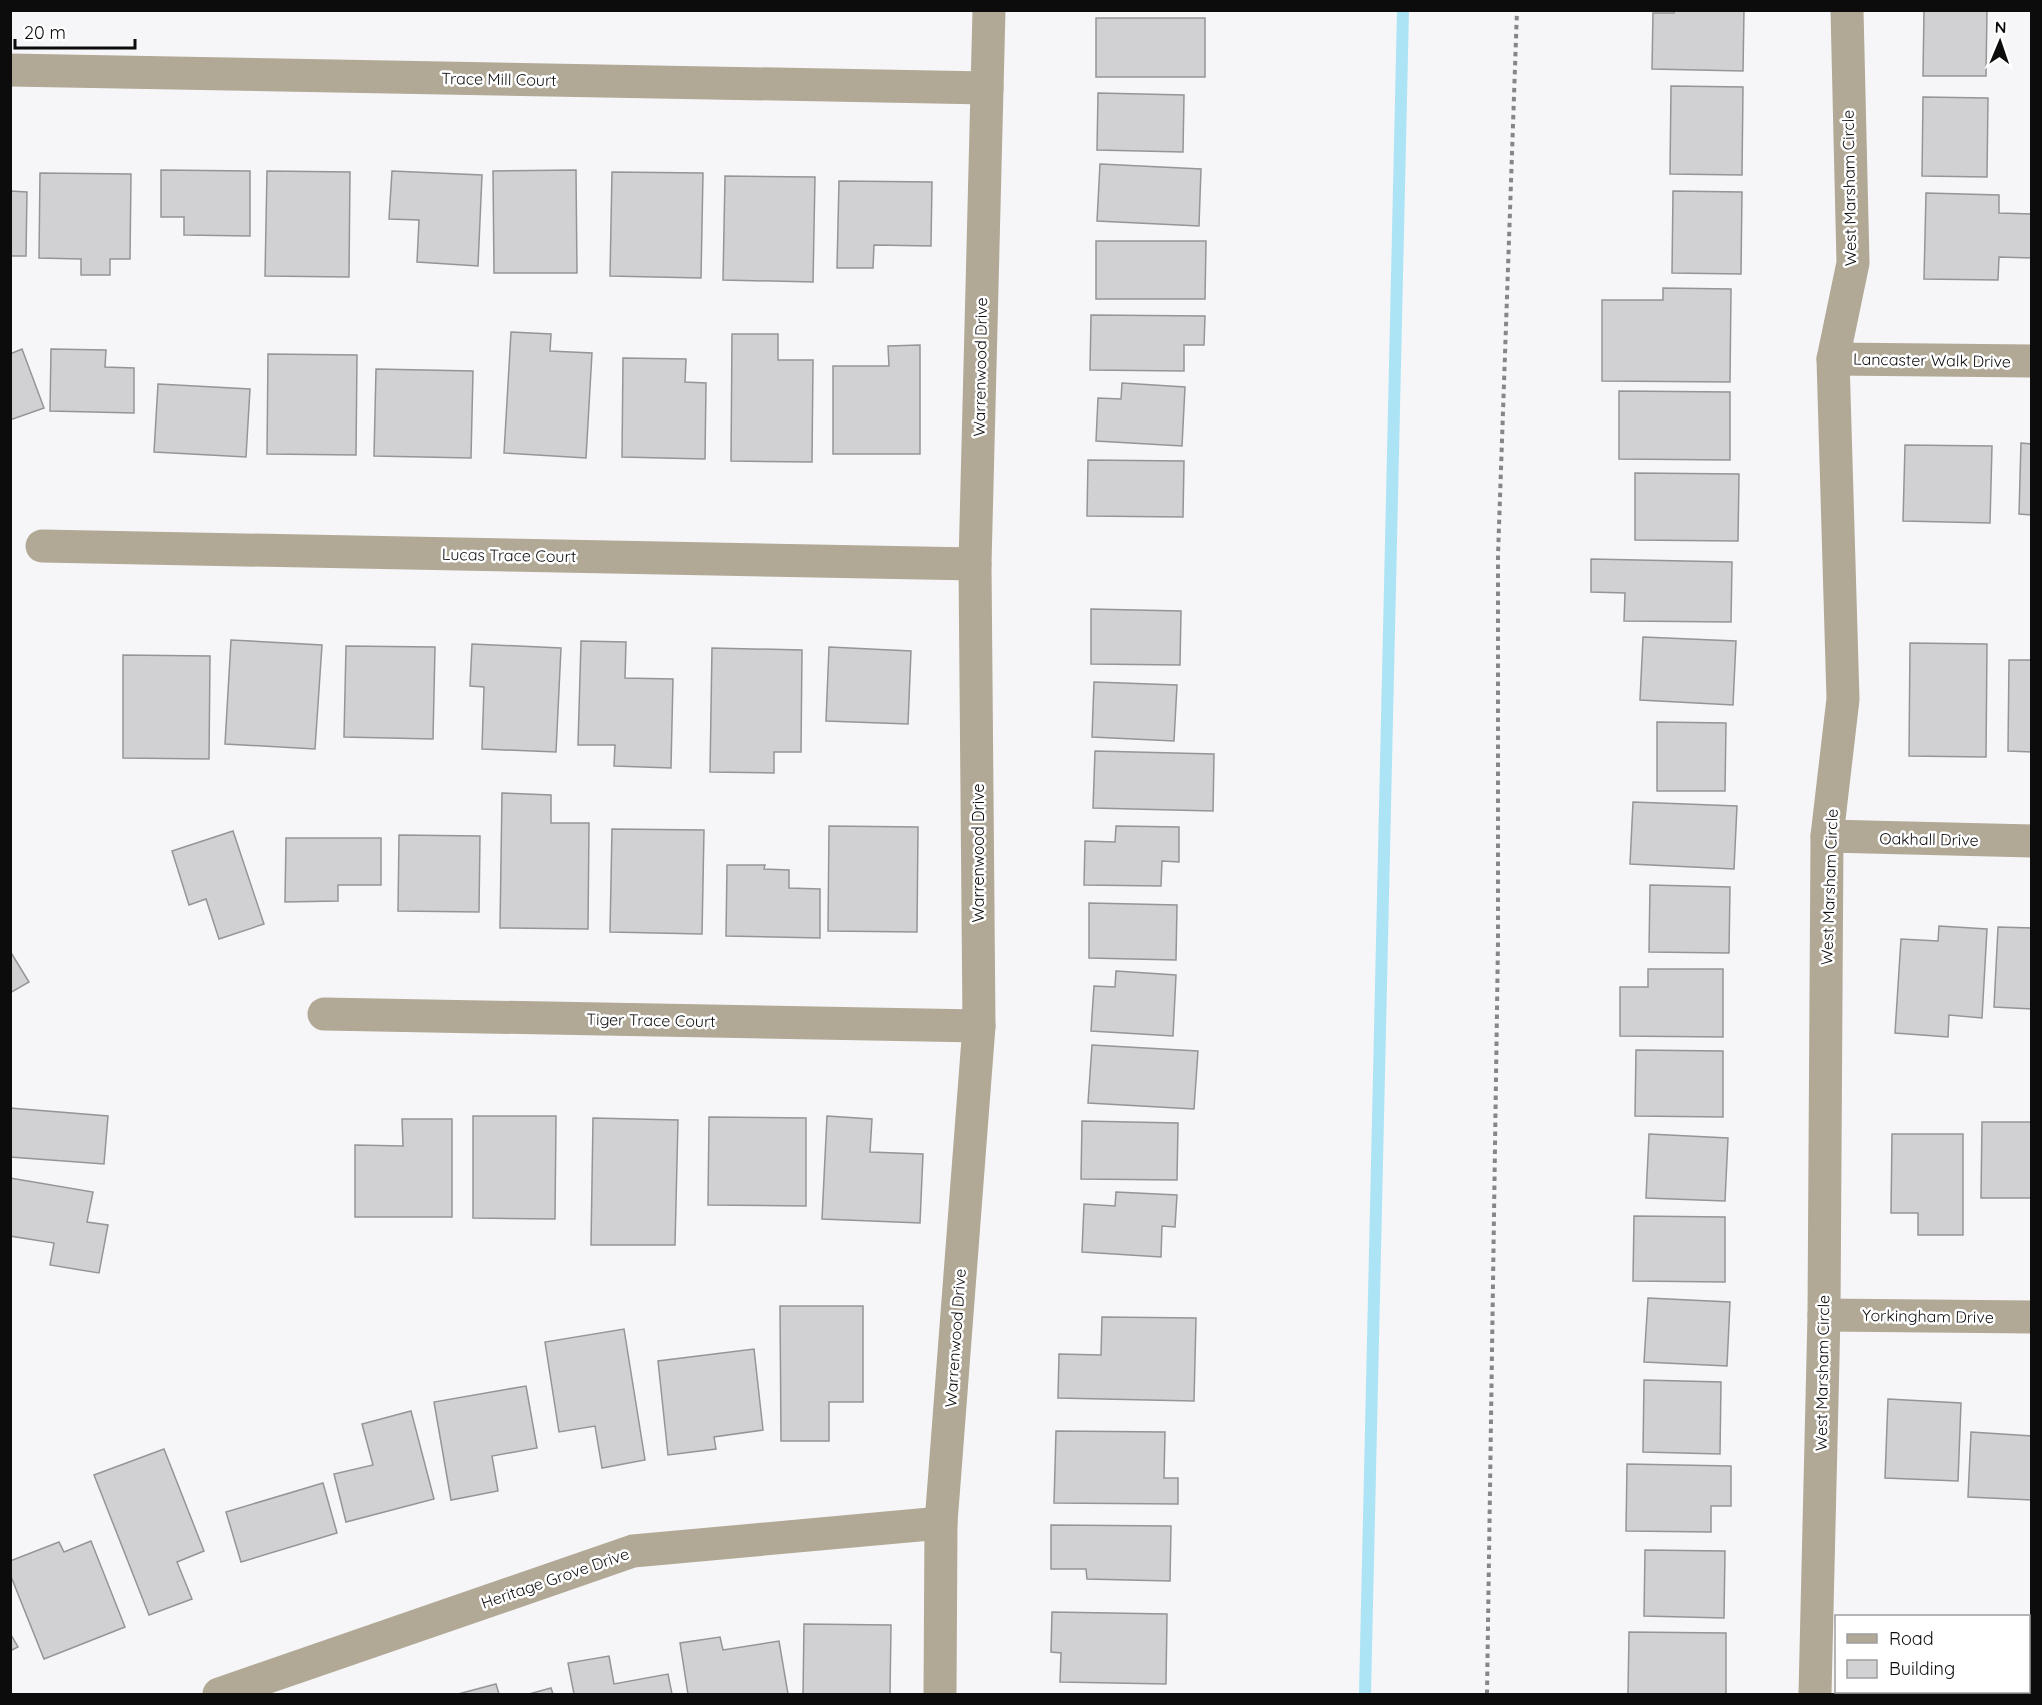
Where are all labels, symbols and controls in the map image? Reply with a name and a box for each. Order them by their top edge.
scale bar [15,12,135,50]
north arrow [1970,12,2030,72]
text: N [1994,17,2007,37]
text: 20 m [24,21,66,44]
street label: Trace Mill Court [441,68,557,90]
street label: West Marsham Circle [1838,110,1860,266]
street label: Warrenwood Drive [969,297,991,437]
street label: Lancaster Walk Drive [1853,349,2011,371]
street label: Lucas Trace Court [442,544,576,566]
street label: Warrenwood Drive [968,783,988,923]
street label: West Marsham Circle [1816,808,1842,966]
street label: Oakhall Drive [1879,828,1979,850]
street label: Tiger Trace Court [586,1009,716,1031]
street label: Warrenwood Drive [940,1268,970,1408]
street label: West Marsham Circle [1811,1295,1833,1451]
street label: Yorkingham Drive [1862,1305,1994,1327]
street label: Heritage Grove Drive [478,1543,632,1613]
legend [1835,1615,2030,1693]
text: Road [1889,1627,1934,1650]
text: Building [1889,1657,1955,1680]

